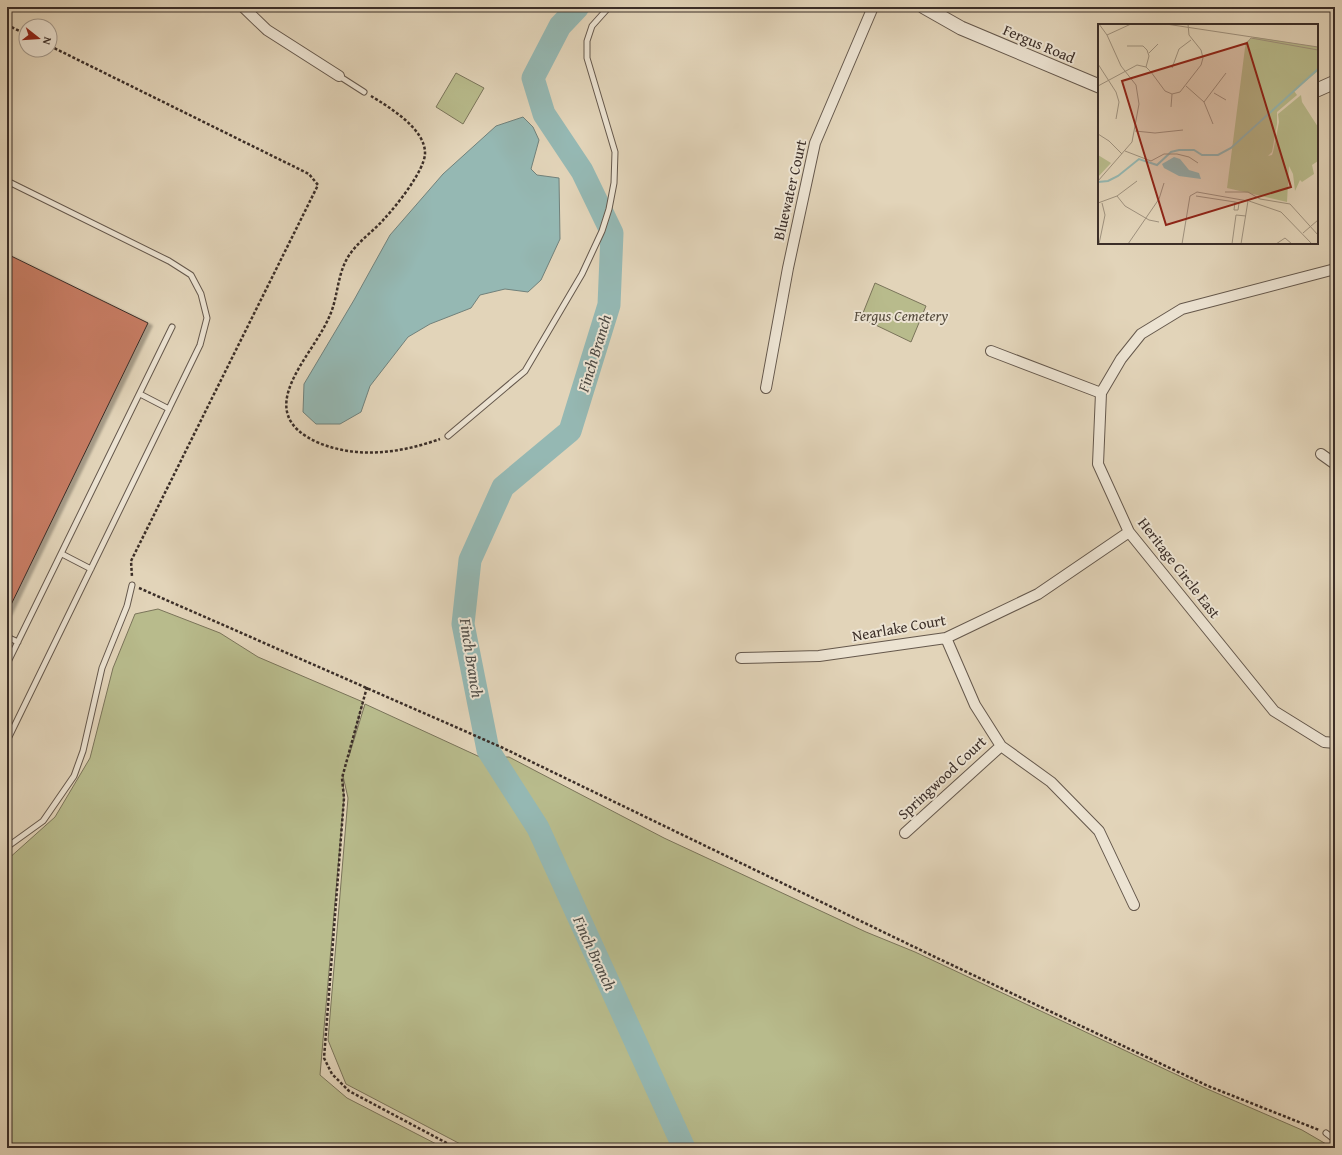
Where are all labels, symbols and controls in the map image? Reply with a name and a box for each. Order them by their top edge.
north arrow [18,18,58,58]
street label: Fergus Road [1000,19,1078,68]
inset map [1098,24,1318,244]
text: N [39,35,56,47]
street label: Bluewater Court [768,137,811,242]
park label: Fergus Cemetery [853,305,948,326]
water label: Finch Branch [571,311,617,396]
street label: Heritage Circle East [1133,513,1226,623]
street label: Nearlake Court [851,609,948,646]
water label: Finch Branch [454,616,490,699]
street label: Springwood Court [893,731,991,824]
water label: Finch Branch [567,911,623,994]

